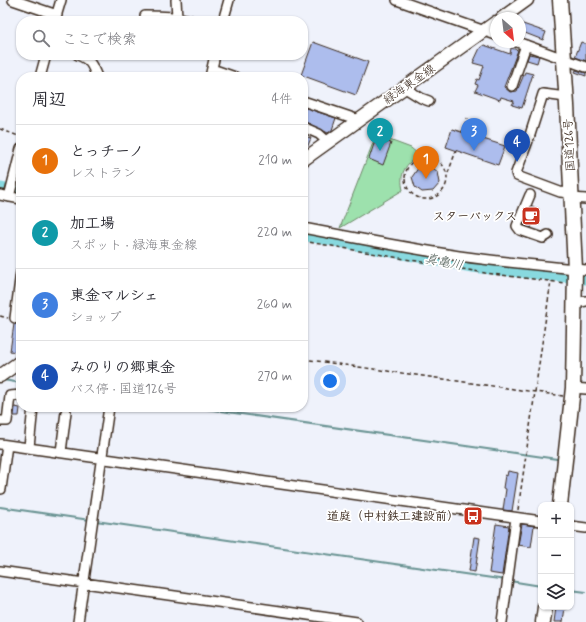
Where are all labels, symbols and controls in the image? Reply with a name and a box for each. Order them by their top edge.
north arrow [490,12,526,48]
search box [16,16,308,60]
icon: search [30,27,52,49]
text: ここで検索 [62,30,137,50]
street label: 緑海東金線 [380,61,439,109]
text: 周辺 [32,89,66,111]
text: 4件 [271,91,292,108]
pin: 2 [367,118,393,151]
pin: 3 [461,118,487,151]
street label: 国道126号 [561,118,579,172]
pin: 4 [504,129,530,162]
text: とっチーノ [70,142,144,162]
pin: 1 [413,146,439,179]
text: 1 [42,152,48,169]
text: 210 m [258,152,292,169]
text: レストラン [70,165,136,182]
cafe icon: スターバックス [520,205,542,227]
place label: スターバックス [433,209,517,225]
text: 加工場 [70,214,115,234]
text: 2 [42,224,48,241]
text: 220 m [257,224,292,241]
text: スポット · 緑海東金線 [70,237,197,254]
water label: 真亀川 [423,250,464,275]
text: 東金マルシェ [70,286,159,306]
text: 3 [42,296,48,313]
text: 260 m [257,296,292,313]
text: ショップ [70,309,121,326]
text: みのりの郷東金 [70,358,175,378]
text: 4 [41,368,49,385]
text: 270 m [257,368,292,385]
your location [320,371,340,391]
text: バス停 · 国道126号 [70,381,177,398]
map controls [538,502,574,610]
button: + [538,502,574,538]
bus stop icon: 道庭（中村鉄工建設前） [462,505,484,527]
place label: 道庭（中村鉄工建設前） [327,509,459,525]
button: − [538,538,574,574]
button: layers [538,574,574,610]

